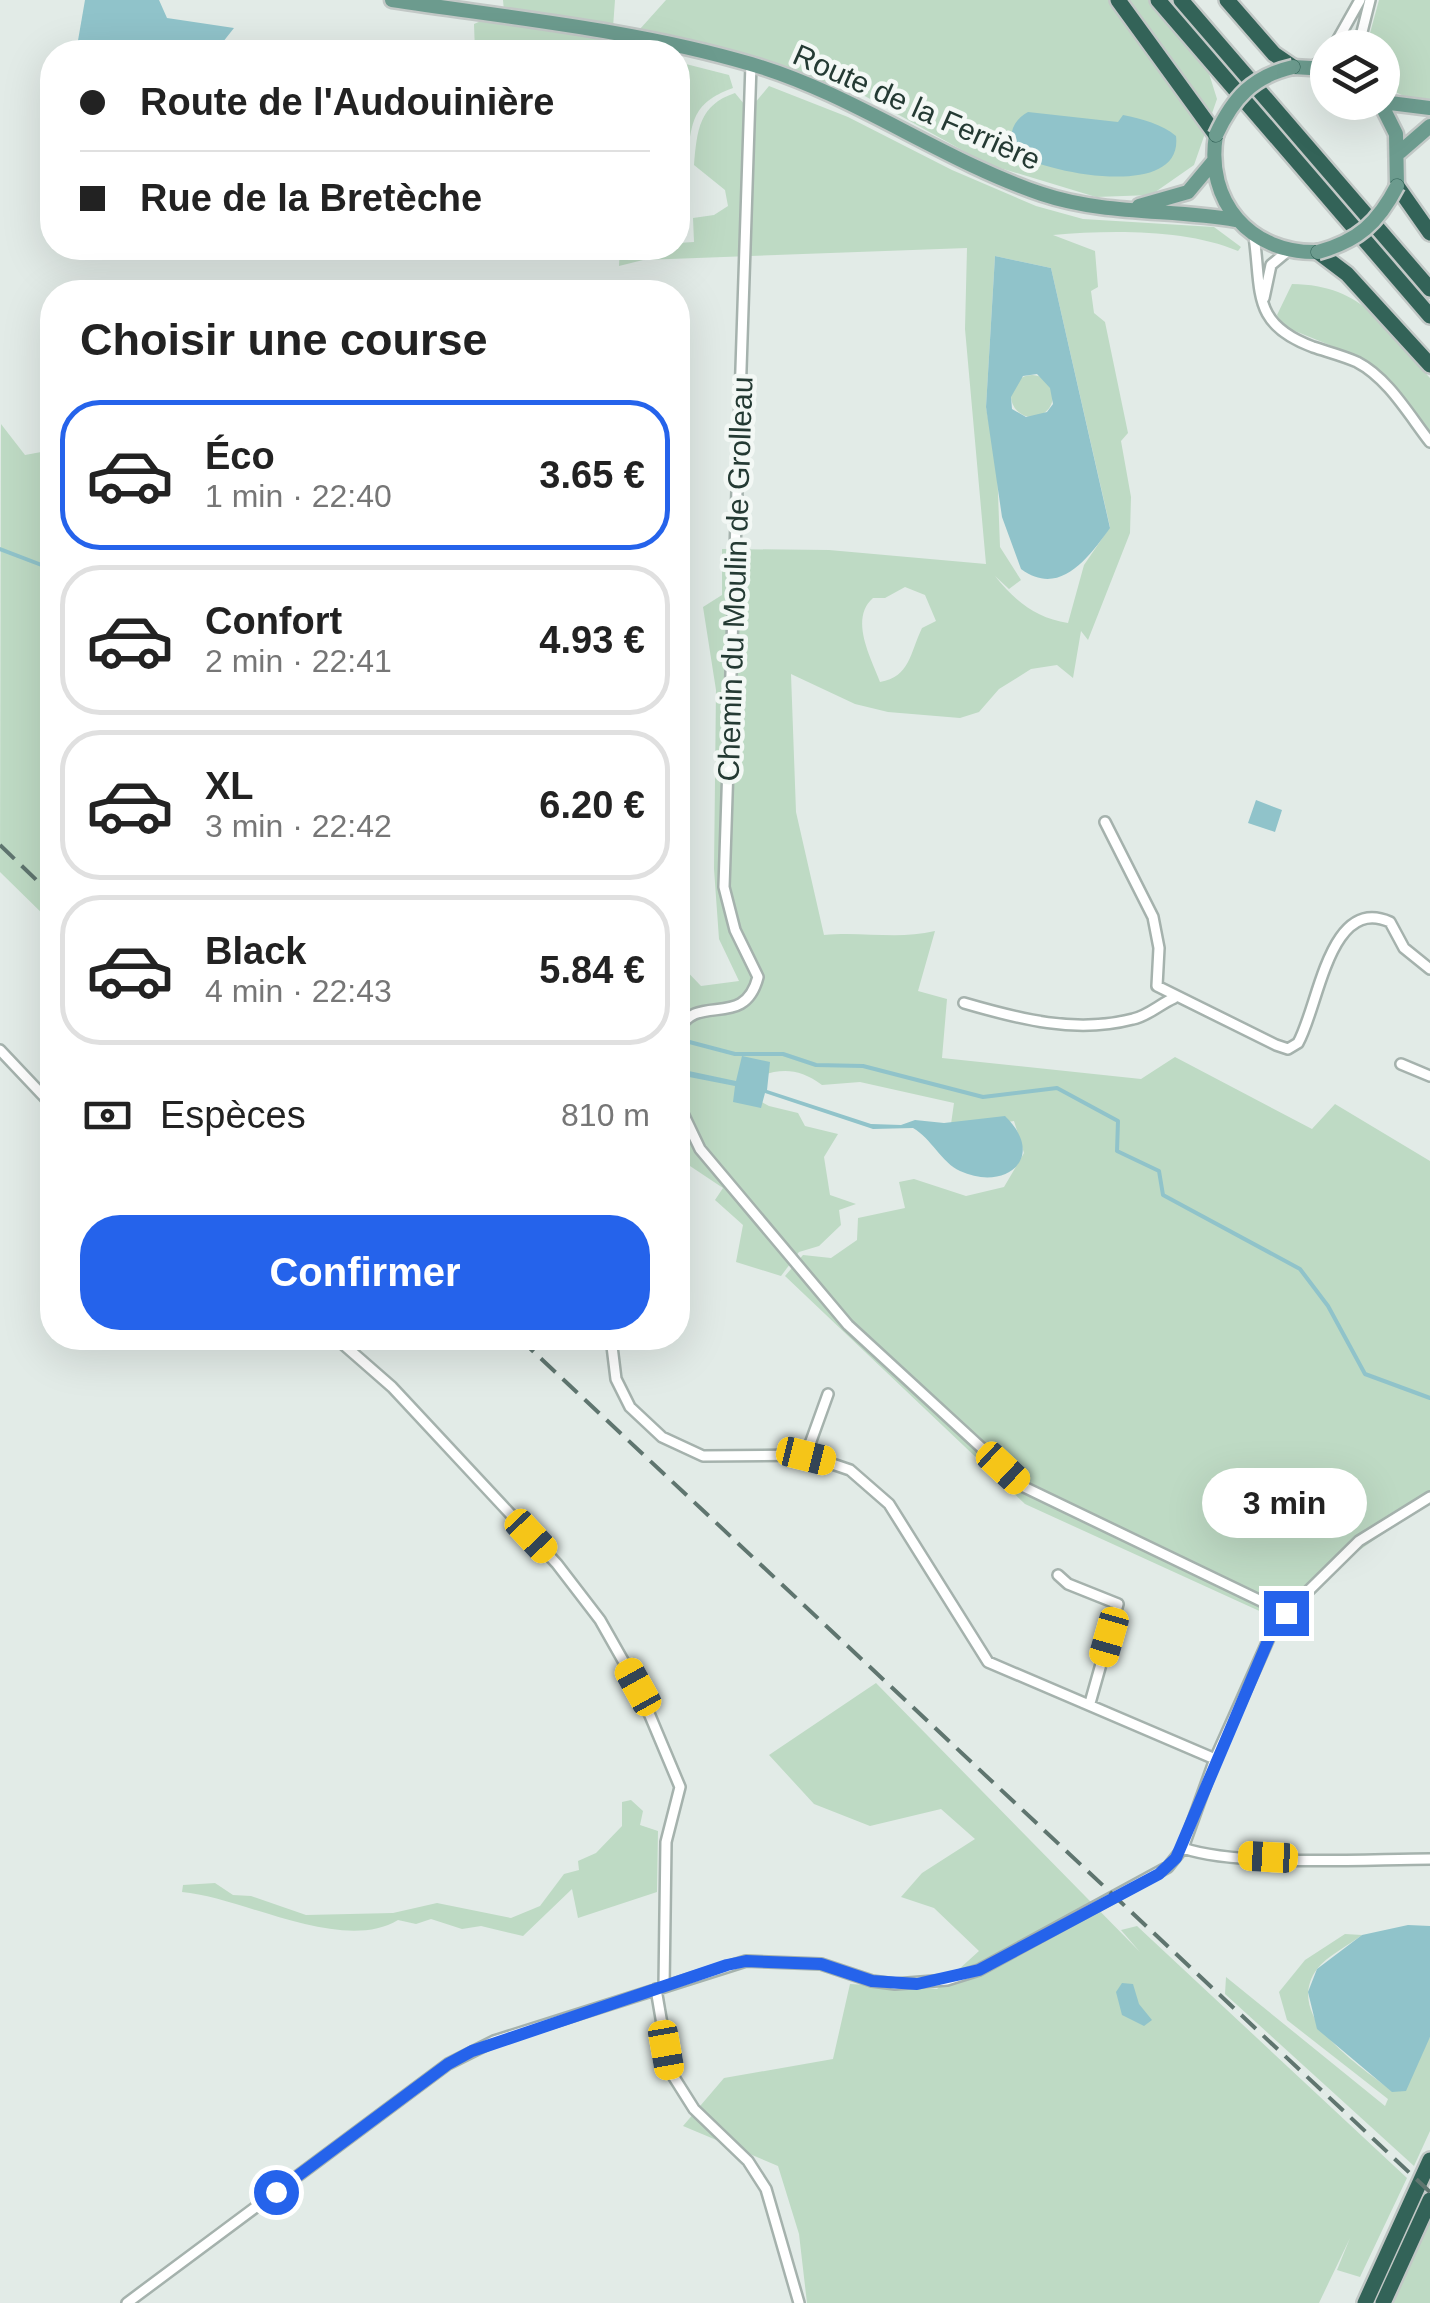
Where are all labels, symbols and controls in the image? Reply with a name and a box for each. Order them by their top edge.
map controls [1310,30,1400,120]
button: layers [1310,30,1400,120]
street label: Route de la Ferrière [788,38,1046,176]
text: Route de l'Audouinière [140,81,554,123]
text: Rue de la Bretèche [140,177,482,219]
text: Choisir une course [80,314,488,365]
street label: Chemin du Moulin de Grolleau [711,376,759,782]
icon: car [85,430,175,520]
text: Éco [205,435,275,477]
text: 3.65 € [539,454,645,496]
text: 1 min · 22:40 [205,478,392,514]
icon: car [85,595,175,685]
text: Confort [205,600,342,642]
text: 4.93 € [539,619,645,661]
text: 2 min · 22:41 [205,643,392,679]
icon: car [85,760,175,850]
text: XL [205,765,254,807]
text: 6.20 € [539,784,645,826]
text: 3 min · 22:42 [205,808,392,844]
icon: car [85,925,175,1015]
text: Black [205,930,306,972]
text: 5.84 € [539,949,645,991]
text: 4 min · 22:43 [205,973,392,1009]
icon: cash [80,1088,135,1143]
text: Espèces [160,1094,306,1136]
text: 810 m [561,1097,650,1133]
button: Confirmer [80,1215,650,1330]
car [773,1434,839,1478]
car [971,1437,1035,1499]
callout: 3 min [1204,1468,1368,1538]
text: 3 min [1243,1485,1326,1521]
car [500,1504,562,1568]
route end [1264,1591,1309,1636]
car [1086,1604,1132,1670]
car [610,1653,666,1721]
car [1237,1840,1299,1874]
car [646,2018,686,2082]
route start [254,2170,299,2215]

